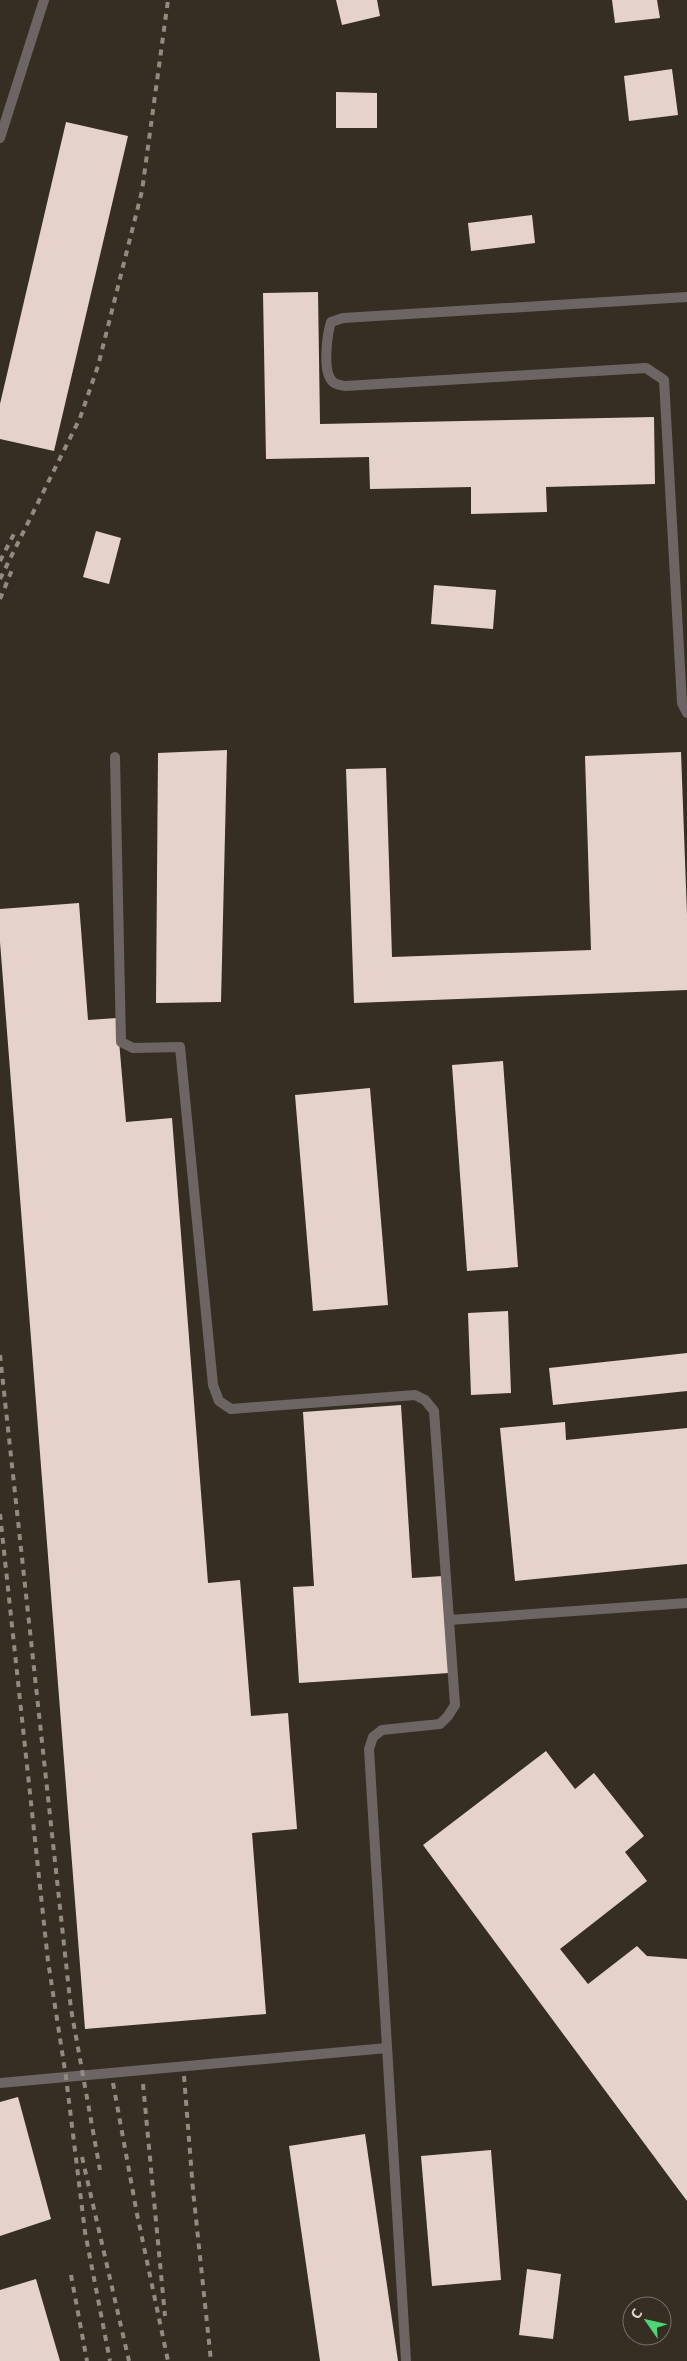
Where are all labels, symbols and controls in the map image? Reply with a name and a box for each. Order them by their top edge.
north arrow [622,2296,672,2346]
text: С [625,2304,646,2322]

